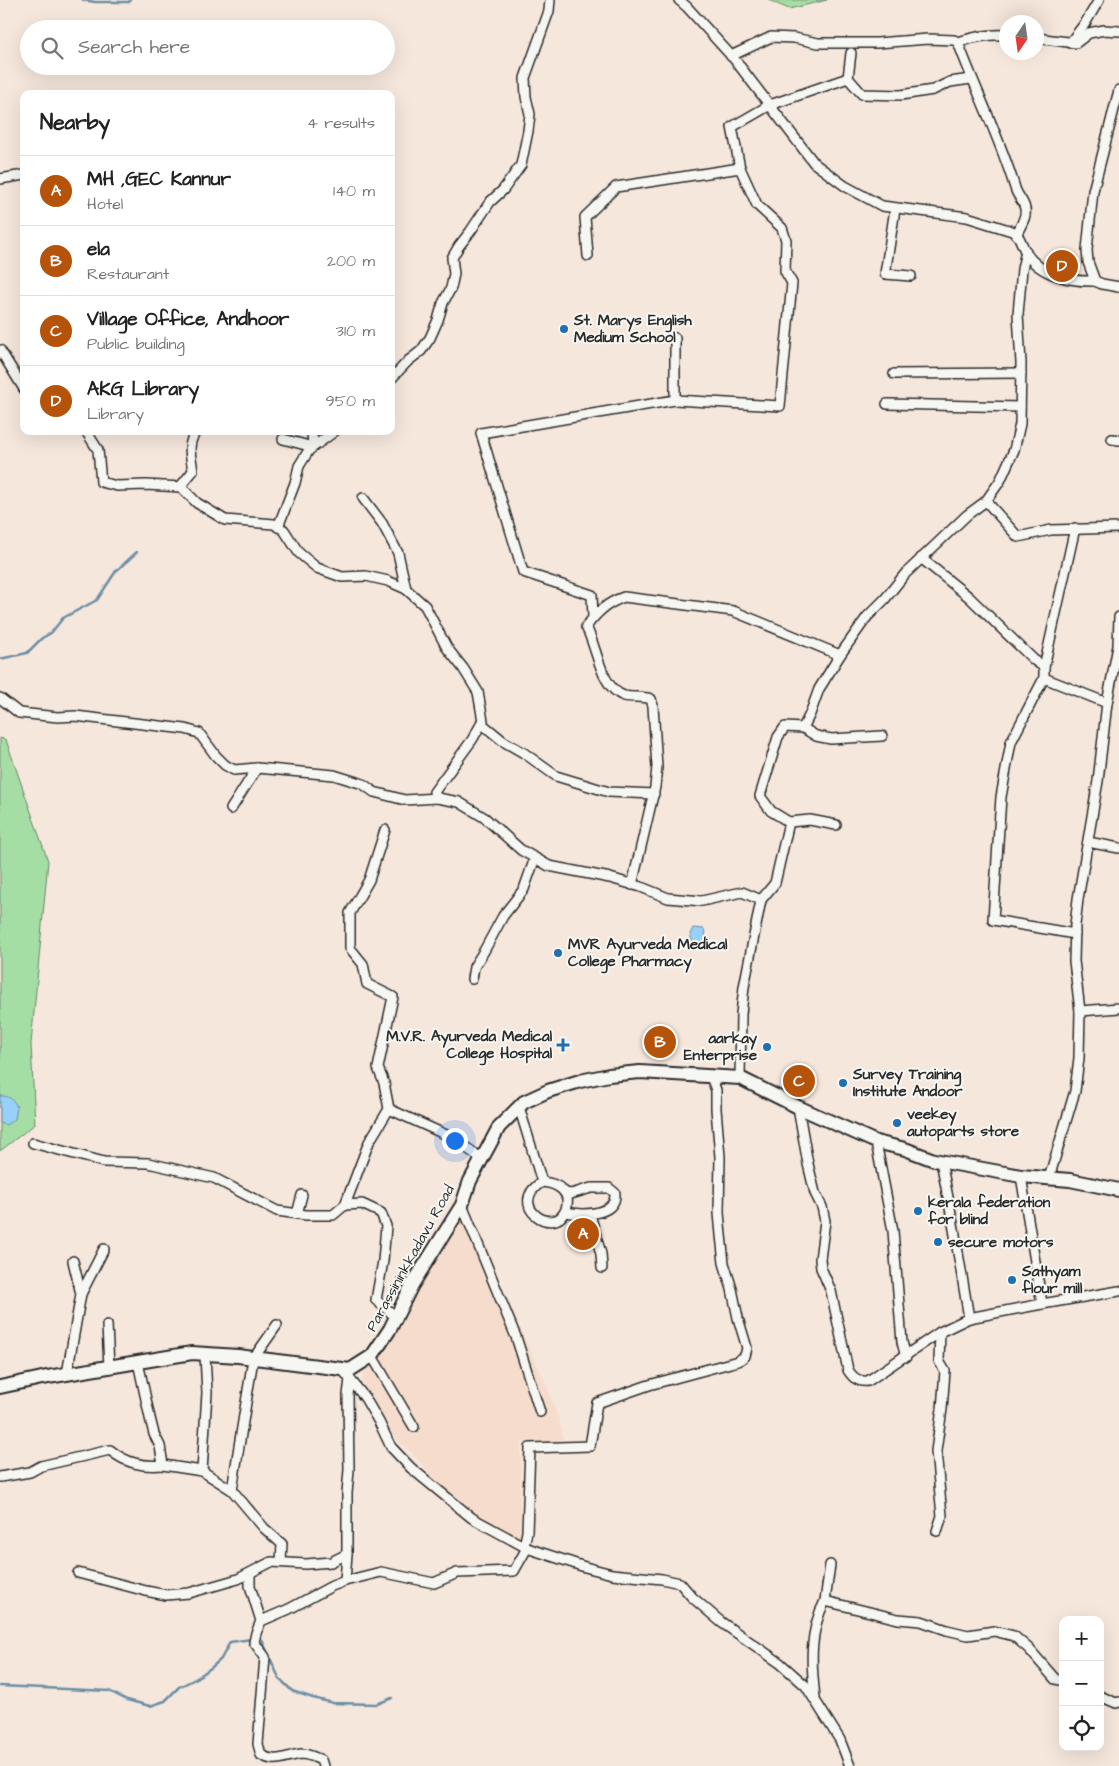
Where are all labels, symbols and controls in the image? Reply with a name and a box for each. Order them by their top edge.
north arrow [999,15,1044,60]
search box [20,20,395,75]
icon: search [38,34,66,62]
text: Search here [78,34,190,61]
text: Nearby [40,108,110,137]
text: 4 results [307,112,375,134]
text: MH ,GEC Kannur [87,166,231,193]
text: A [51,180,61,202]
text: 140 m [333,180,375,202]
text: Hotel [87,193,123,215]
text: ela [87,236,110,263]
pin: D [1046,247,1078,285]
text: B [50,250,62,272]
text: 200 m [327,250,375,272]
text: Restaurant [87,263,169,285]
text: Village Office, Andhoor [87,306,289,333]
place label: St. Marys English Medium School [573,310,692,348]
text: C [50,320,62,342]
text: 310 m [336,320,375,342]
marker: St. Marys English Medium School [558,323,570,335]
text: Public building [87,333,185,355]
text: AKG Library [87,376,199,403]
text: D [51,390,61,412]
text: 950 m [326,390,375,412]
text: Library [87,403,144,425]
place label: MVR Ayurveda Medical College Pharmacy [568,934,728,974]
marker: MVR Ayurveda Medical College Pharmacy [552,947,564,959]
pin: B [644,1023,676,1061]
place label: M.V.R. Ayurveda Medical College Hospital [386,1026,553,1066]
place label: aarkay Enterprise [684,1028,758,1066]
marker: M.V.R. Ayurveda Medical College Hospital [556,1038,570,1052]
marker: aarkay Enterprise [761,1041,773,1053]
pin: C [783,1062,815,1100]
place label: Survey Training Institute Andoor [852,1064,963,1102]
marker: Survey Training Institute Andoor [837,1077,849,1089]
place label: veekey autoparts store [906,1104,1019,1142]
marker: veekey autoparts store [891,1117,903,1129]
your location [442,1128,468,1154]
street label: Parassininkkadavu Road [361,1181,460,1335]
place label: kerala federation for blind [927,1192,1051,1230]
marker: kerala federation for blind [912,1205,924,1217]
pin: A [567,1215,599,1253]
place label: secure motors [948,1232,1054,1253]
marker: secure motors [932,1236,944,1248]
place label: Sathyam flour mill [1021,1261,1083,1299]
marker: Sathyam flour mill [1006,1274,1018,1286]
map controls [1059,1616,1104,1751]
button: + [1059,1616,1104,1661]
button: − [1059,1661,1104,1706]
button: locate [1059,1706,1104,1751]

